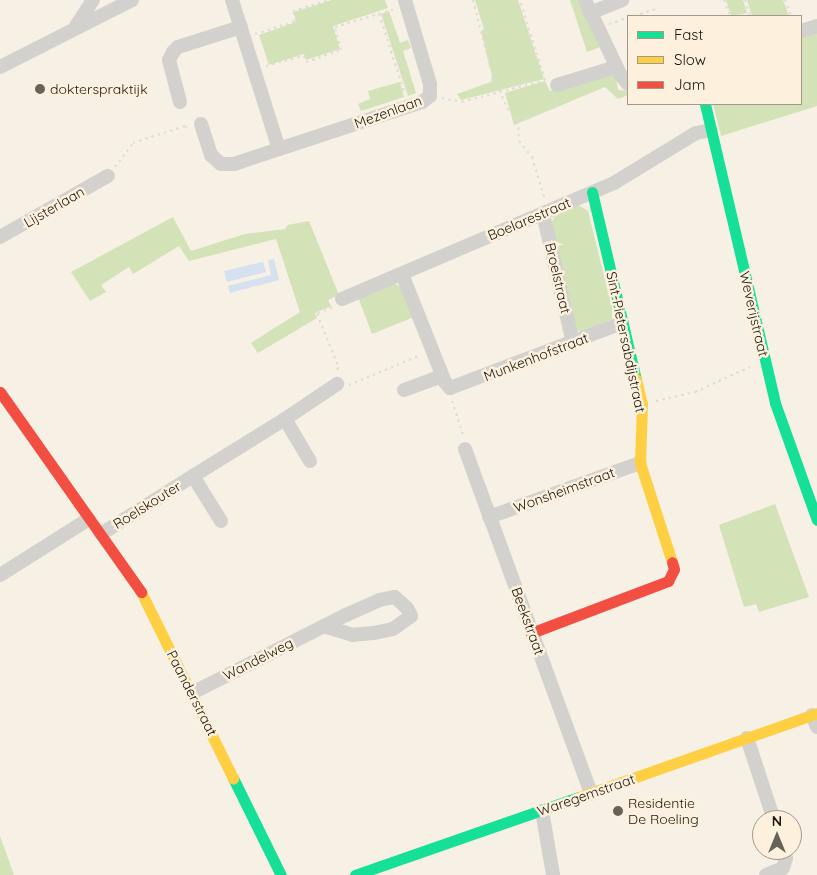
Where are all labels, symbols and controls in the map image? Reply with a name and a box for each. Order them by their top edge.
legend [627,15,802,105]
text: Fast [674,25,703,44]
text: Slow [674,50,706,69]
text: Jam [674,75,705,94]
place label: dokterspraktijk [50,81,148,97]
marker: dokterspraktijk [34,83,46,95]
street label: Mezenlaan [352,92,424,132]
street label: Lijsterlaan [21,183,87,231]
street label: Boelarestraat [485,194,573,244]
street label: Broelstraat [542,241,574,315]
street label: Sint-Pietersabdijstraat [603,270,649,414]
street label: Weverijstraat [736,270,772,358]
street label: Munkenhofstraat [481,329,591,385]
street label: Wonsheimstraat [511,464,617,516]
street label: Roelskouter [110,477,184,533]
street label: Beekstraat [508,585,548,657]
street label: Wandelweg [220,634,296,684]
street label: Paanderstraat [163,647,221,739]
street label: Waregemstraat [535,770,637,820]
place label: Residentie De Roeling [628,795,699,828]
marker: Residentie De Roeling [612,805,624,817]
north arrow [752,810,802,860]
text: N [772,812,782,830]

